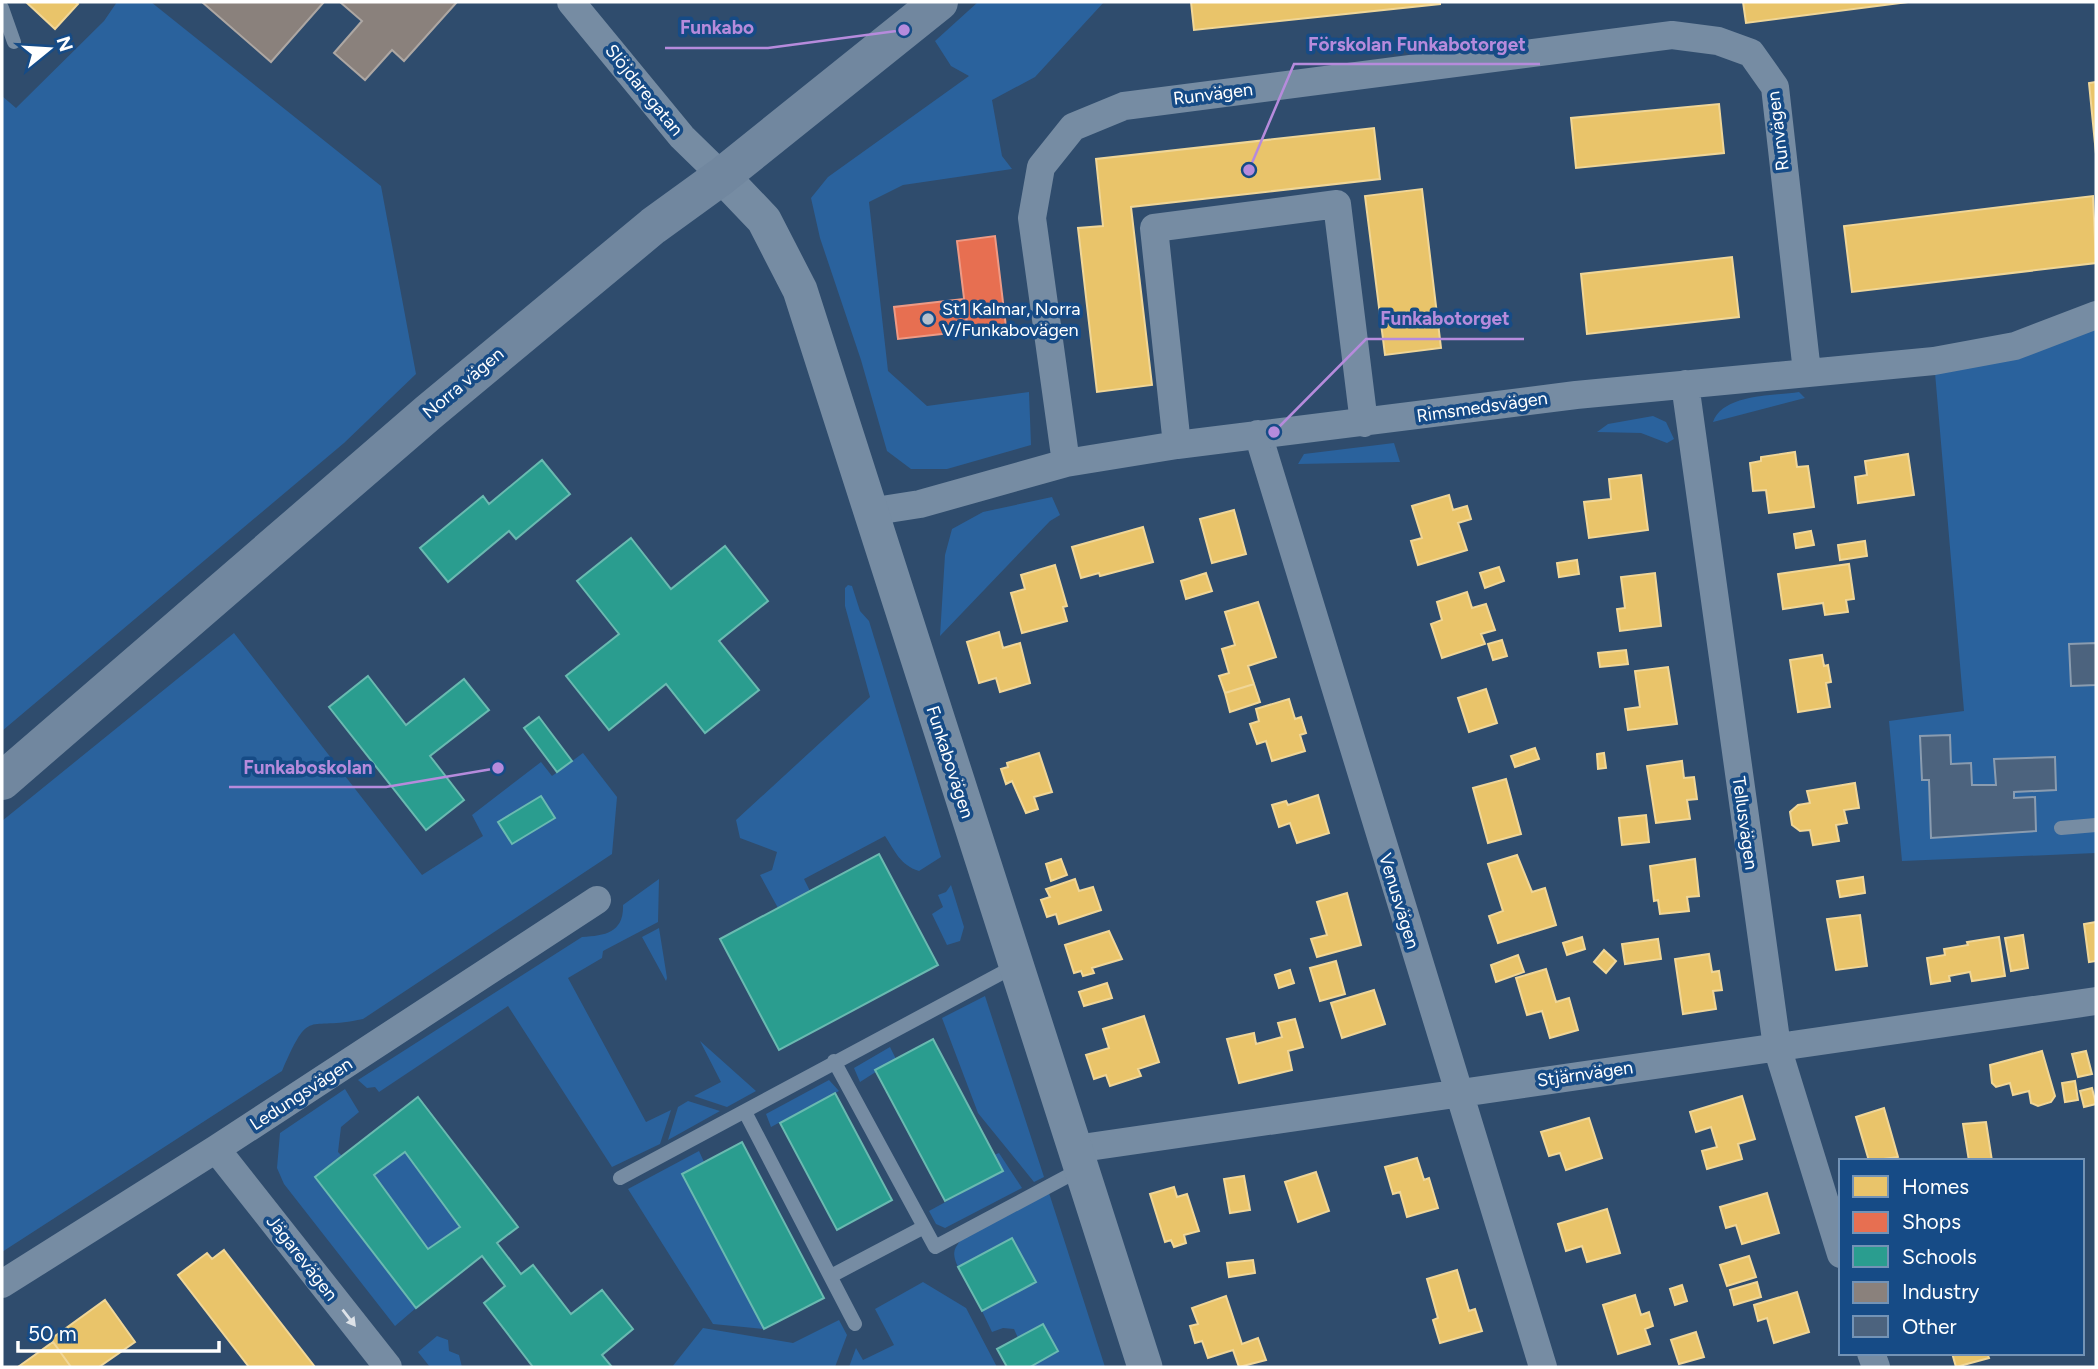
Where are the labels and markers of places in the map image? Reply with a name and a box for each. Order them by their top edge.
callout: Funkabo [665,8,768,48]
callout: Förskolan Funkabotorget [1294,24,1540,64]
place label: St1 Kalmar, Norra V/Funkabovägen [942,298,1081,341]
callout: Funkabotorget [1366,299,1524,339]
marker: St1 Kalmar, Norra V/Funkabovägen [920,311,936,327]
callout: Funkaboskolan [229,747,386,787]

